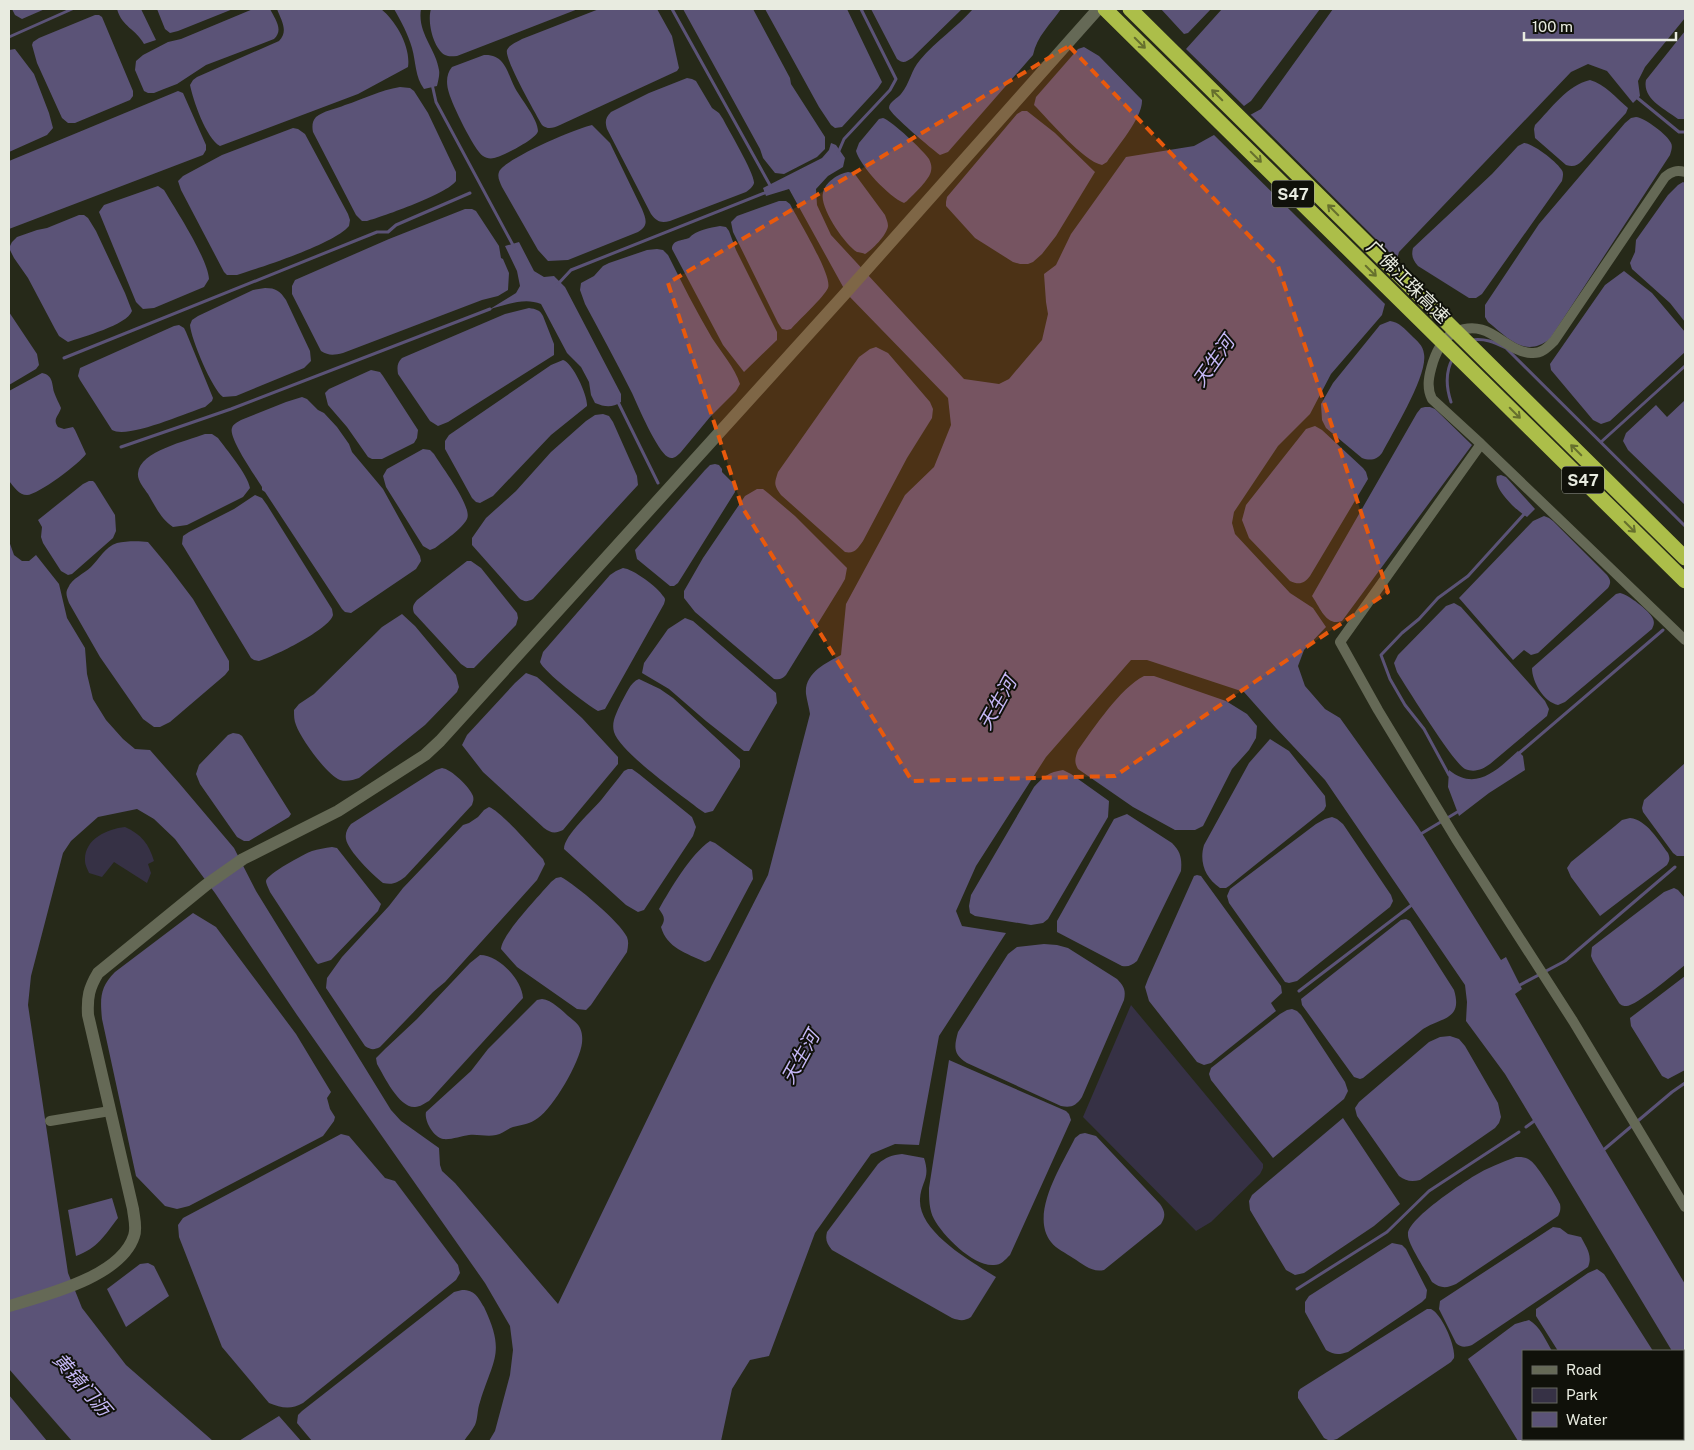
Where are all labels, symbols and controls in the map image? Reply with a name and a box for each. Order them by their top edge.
scale bar [1524,10,1676,42]
text: 100 m [1532,18,1573,35]
one-way arrow [1134,37,1146,49]
one-way arrow [1211,89,1224,101]
one-way arrow [1249,151,1262,163]
road number: S47 [1272,180,1314,208]
one-way arrow [1327,203,1339,216]
street label: 广佛江珠高速 [1363,236,1454,327]
one-way arrow [1365,265,1377,277]
water label: 天生河 [1188,328,1241,391]
one-way arrow [1508,407,1521,419]
one-way arrow [1570,444,1582,456]
road number: S47 [1562,466,1604,494]
one-way arrow [1624,521,1636,533]
water label: 天生河 [974,669,1022,733]
water label: 天生河 [777,1023,825,1087]
water label: 黄镜门沥 [49,1348,117,1422]
legend [1522,1350,1684,1440]
text: Road [1566,1361,1602,1378]
text: Park [1566,1386,1598,1403]
text: Water [1566,1411,1608,1428]

